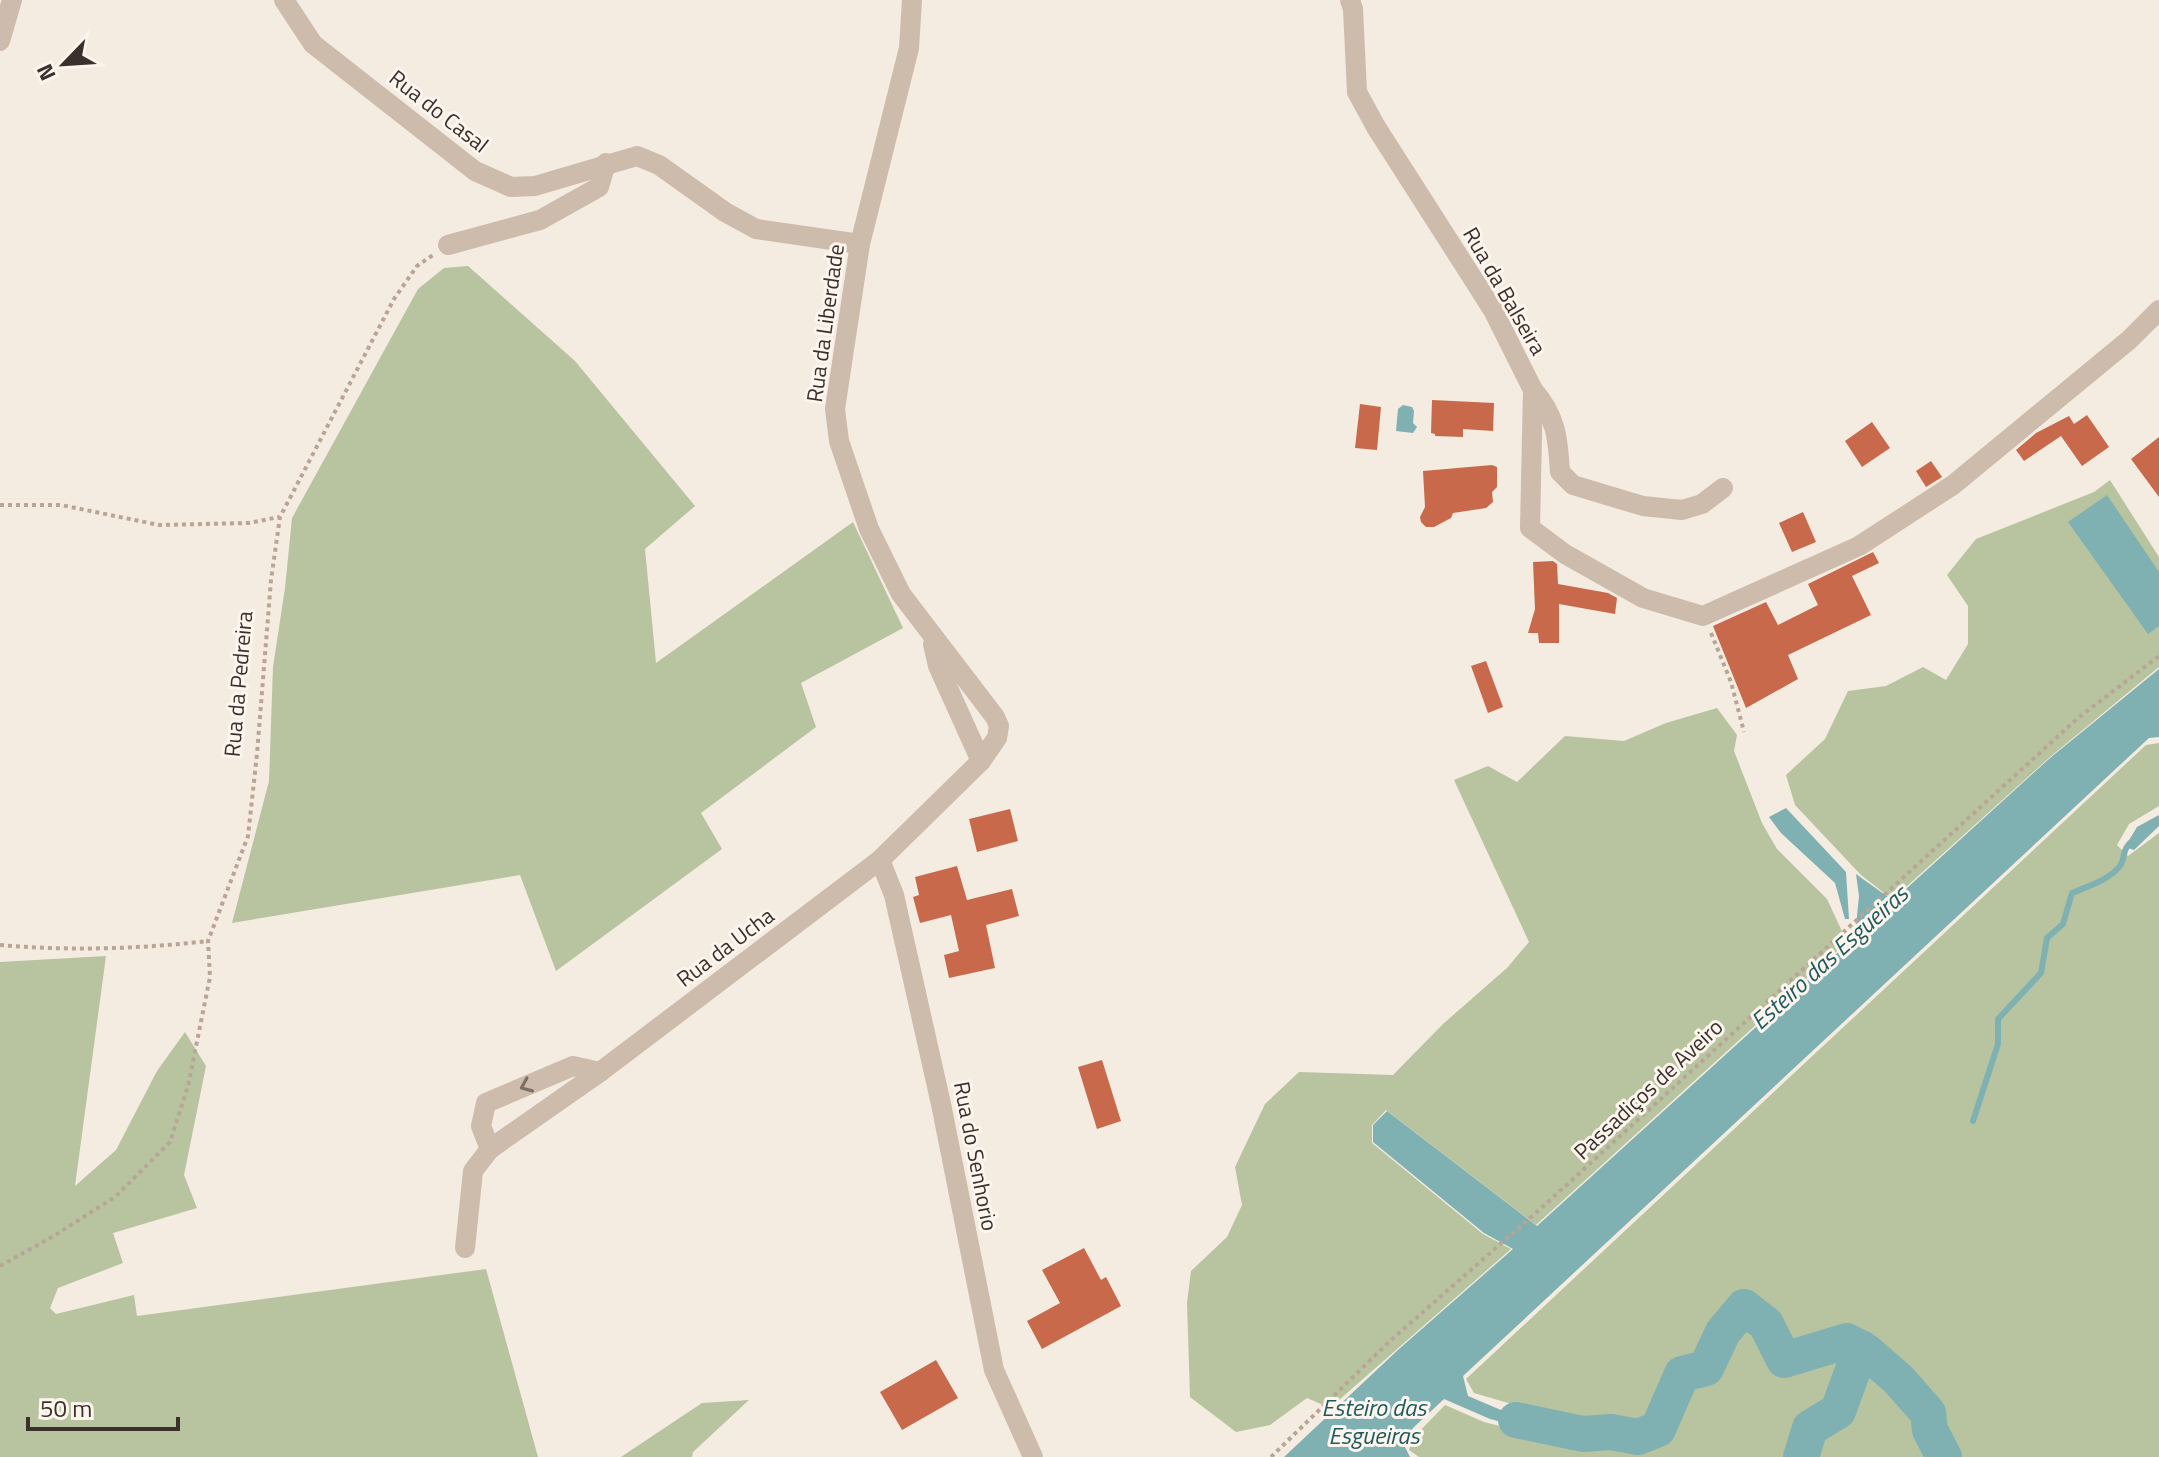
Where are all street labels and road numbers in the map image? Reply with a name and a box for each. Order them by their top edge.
street label: Rua do Casal [382,61,496,161]
street label: Rua da Balseira [1455,221,1555,361]
street label: Rua da Liberdade [797,242,853,404]
street label: Rua da Pedreira [215,610,261,758]
street label: Rua da Ucha [669,899,781,995]
street label: Passadiços de Aveiro [1566,1011,1730,1167]
street label: Rua do Senhorio [945,1078,1007,1234]

